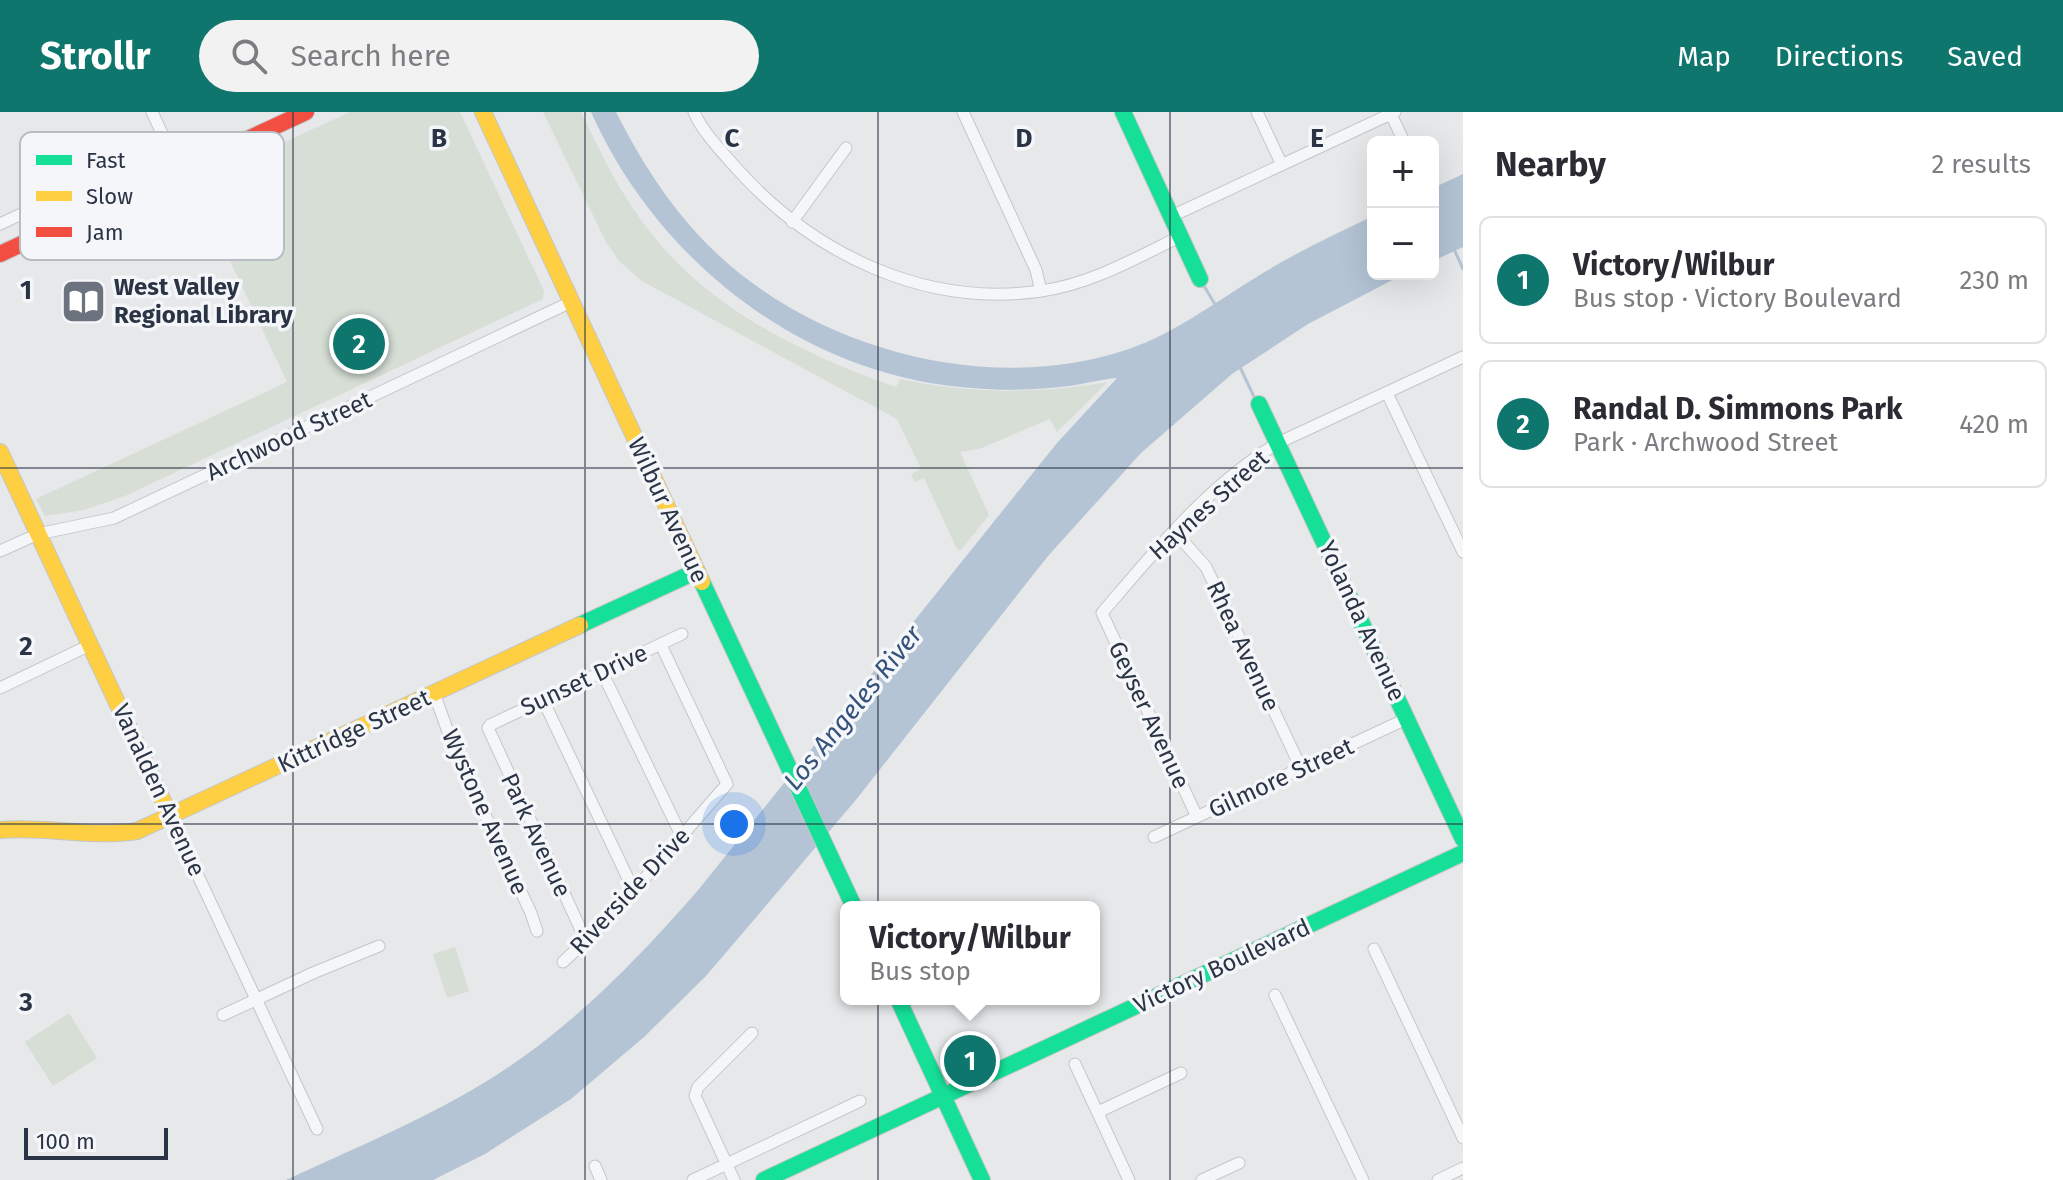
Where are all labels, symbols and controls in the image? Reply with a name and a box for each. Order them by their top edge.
search box [199,20,759,92]
text: Strollr [40,33,151,79]
icon: search [227,34,271,78]
text: Search here [291,38,451,74]
text: Map [1677,40,1731,73]
text: Directions [1775,40,1903,73]
text: Saved [1947,40,2023,73]
text: B [431,123,447,154]
text: C [725,123,740,154]
text: D [1016,123,1033,154]
text: E [1310,123,1324,154]
legend [20,132,284,260]
map controls [1367,136,1439,280]
button: + [1367,136,1439,208]
text: Nearby [1495,144,1606,185]
text: Fast [86,147,126,174]
text: 2 results [1931,149,2031,180]
text: Slow [86,183,133,210]
button: − [1367,208,1439,280]
text: Jam [86,219,124,246]
text: Victory/Wilbur [1573,247,1775,283]
text: 1 [1517,265,1529,296]
text: 230 m [1960,265,2029,296]
place label: West Valley Regional Library [114,273,293,329]
text: 1 [20,275,32,306]
library icon: West Valley Regional Library [59,277,107,325]
text: Bus stop · Victory Boulevard [1573,283,1902,314]
pin: 2 [333,314,385,374]
street label: Archwood Street [202,385,376,486]
text: Randal D. Simmons Park [1573,391,1903,427]
text: 2 [1516,409,1530,440]
text: 420 m [1959,409,2029,440]
text: Park · Archwood Street [1573,427,1838,458]
street label: Wilbur Avenue [622,433,714,587]
street label: Haynes Street [1144,444,1275,566]
street label: Yolanda Avenue [1313,537,1411,705]
street label: Rhea Avenue [1201,576,1285,716]
water label: Los Angeles River [777,619,929,796]
text: 2 [19,631,33,662]
street label: Geyser Avenue [1103,637,1195,793]
street label: Sunset Drive [516,638,652,722]
street label: Kittridge Street [273,683,435,779]
street label: Vanalden Avenue [107,699,211,881]
street label: Wystone Avenue [436,725,534,899]
street label: Gilmore Street [1204,732,1358,824]
street label: Park Avenue [495,769,577,901]
your location [714,804,754,844]
street label: Riverside Drive [564,822,696,960]
popup [840,901,1100,1005]
street label: Victory Boulevard [1129,913,1315,1019]
text: Victory/Wilbur [869,920,1071,956]
text: Bus stop [869,956,971,987]
text: 3 [18,987,33,1018]
pin: 1 [944,1031,996,1091]
scale bar [24,1124,168,1160]
text: 100 m [36,1128,95,1155]

